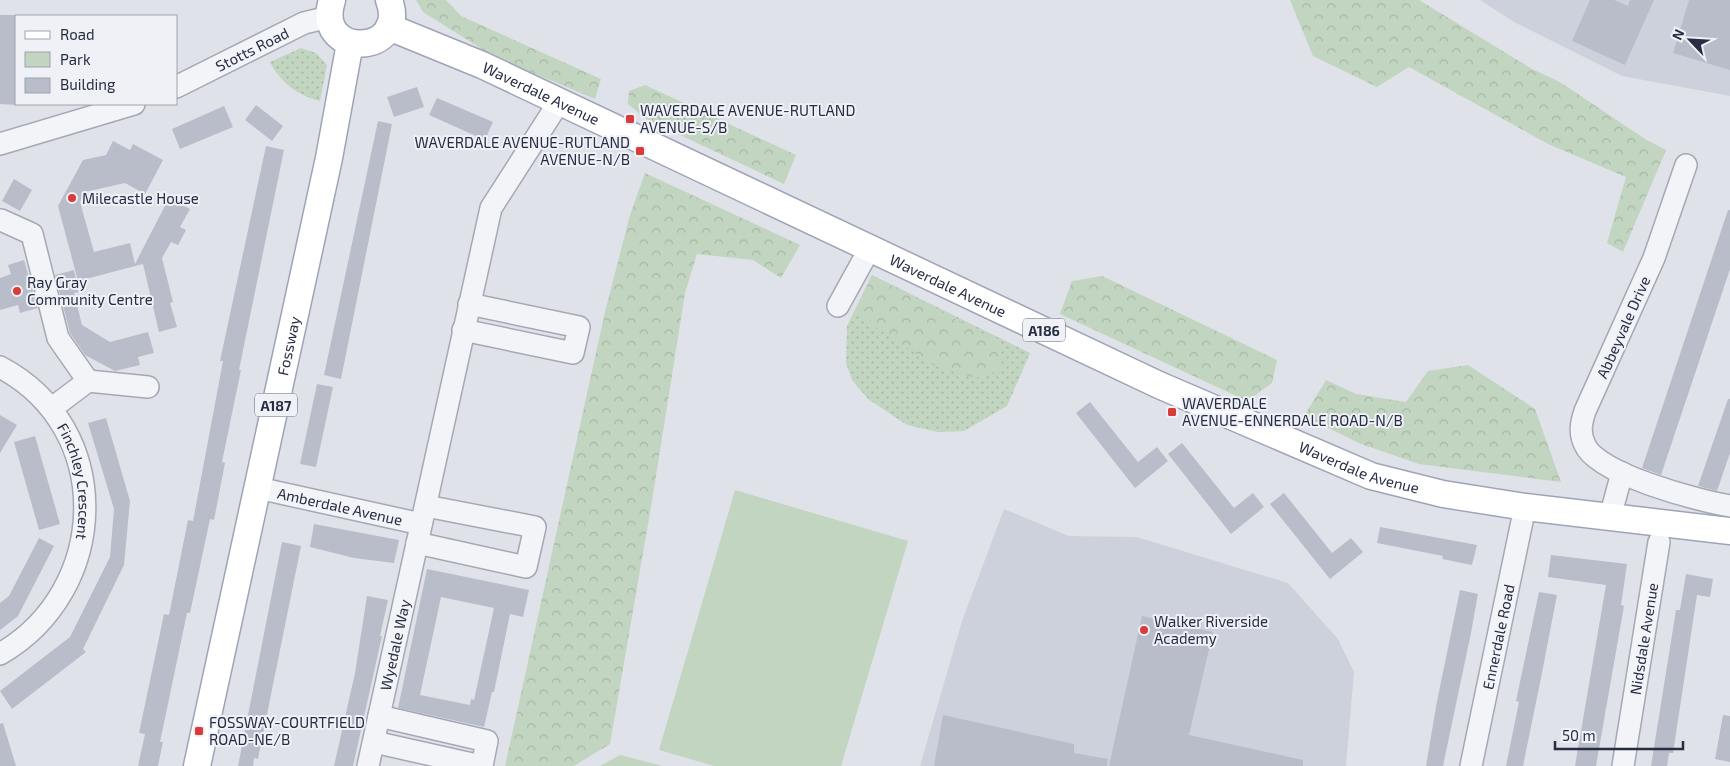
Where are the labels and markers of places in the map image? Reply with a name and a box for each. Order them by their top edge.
place label: WAVERDALE AVENUE-RUTLAND AVENUE-S/B [640,101,855,136]
marker: WAVERDALE AVENUE-RUTLAND AVENUE-S/B [624,113,636,125]
place label: WAVERDALE AVENUE-RUTLAND AVENUE-N/B [415,133,630,168]
marker: WAVERDALE AVENUE-RUTLAND AVENUE-N/B [634,145,646,157]
place label: Milecastle House [82,189,199,207]
marker: Milecastle House [66,192,78,204]
place label: Ray Gray Community Centre [27,273,153,308]
marker: Ray Gray Community Centre [11,285,23,297]
place label: WAVERDALE AVENUE-ENNERDALE ROAD-N/B [1182,394,1403,429]
marker: WAVERDALE AVENUE-ENNERDALE ROAD-N/B [1166,406,1178,418]
place label: Walker Riverside Academy [1154,612,1268,647]
marker: Walker Riverside Academy [1138,624,1150,636]
place label: FOSSWAY-COURTFIELD ROAD-NE/B [209,713,365,748]
marker: FOSSWAY-COURTFIELD ROAD-NE/B [193,725,205,737]

